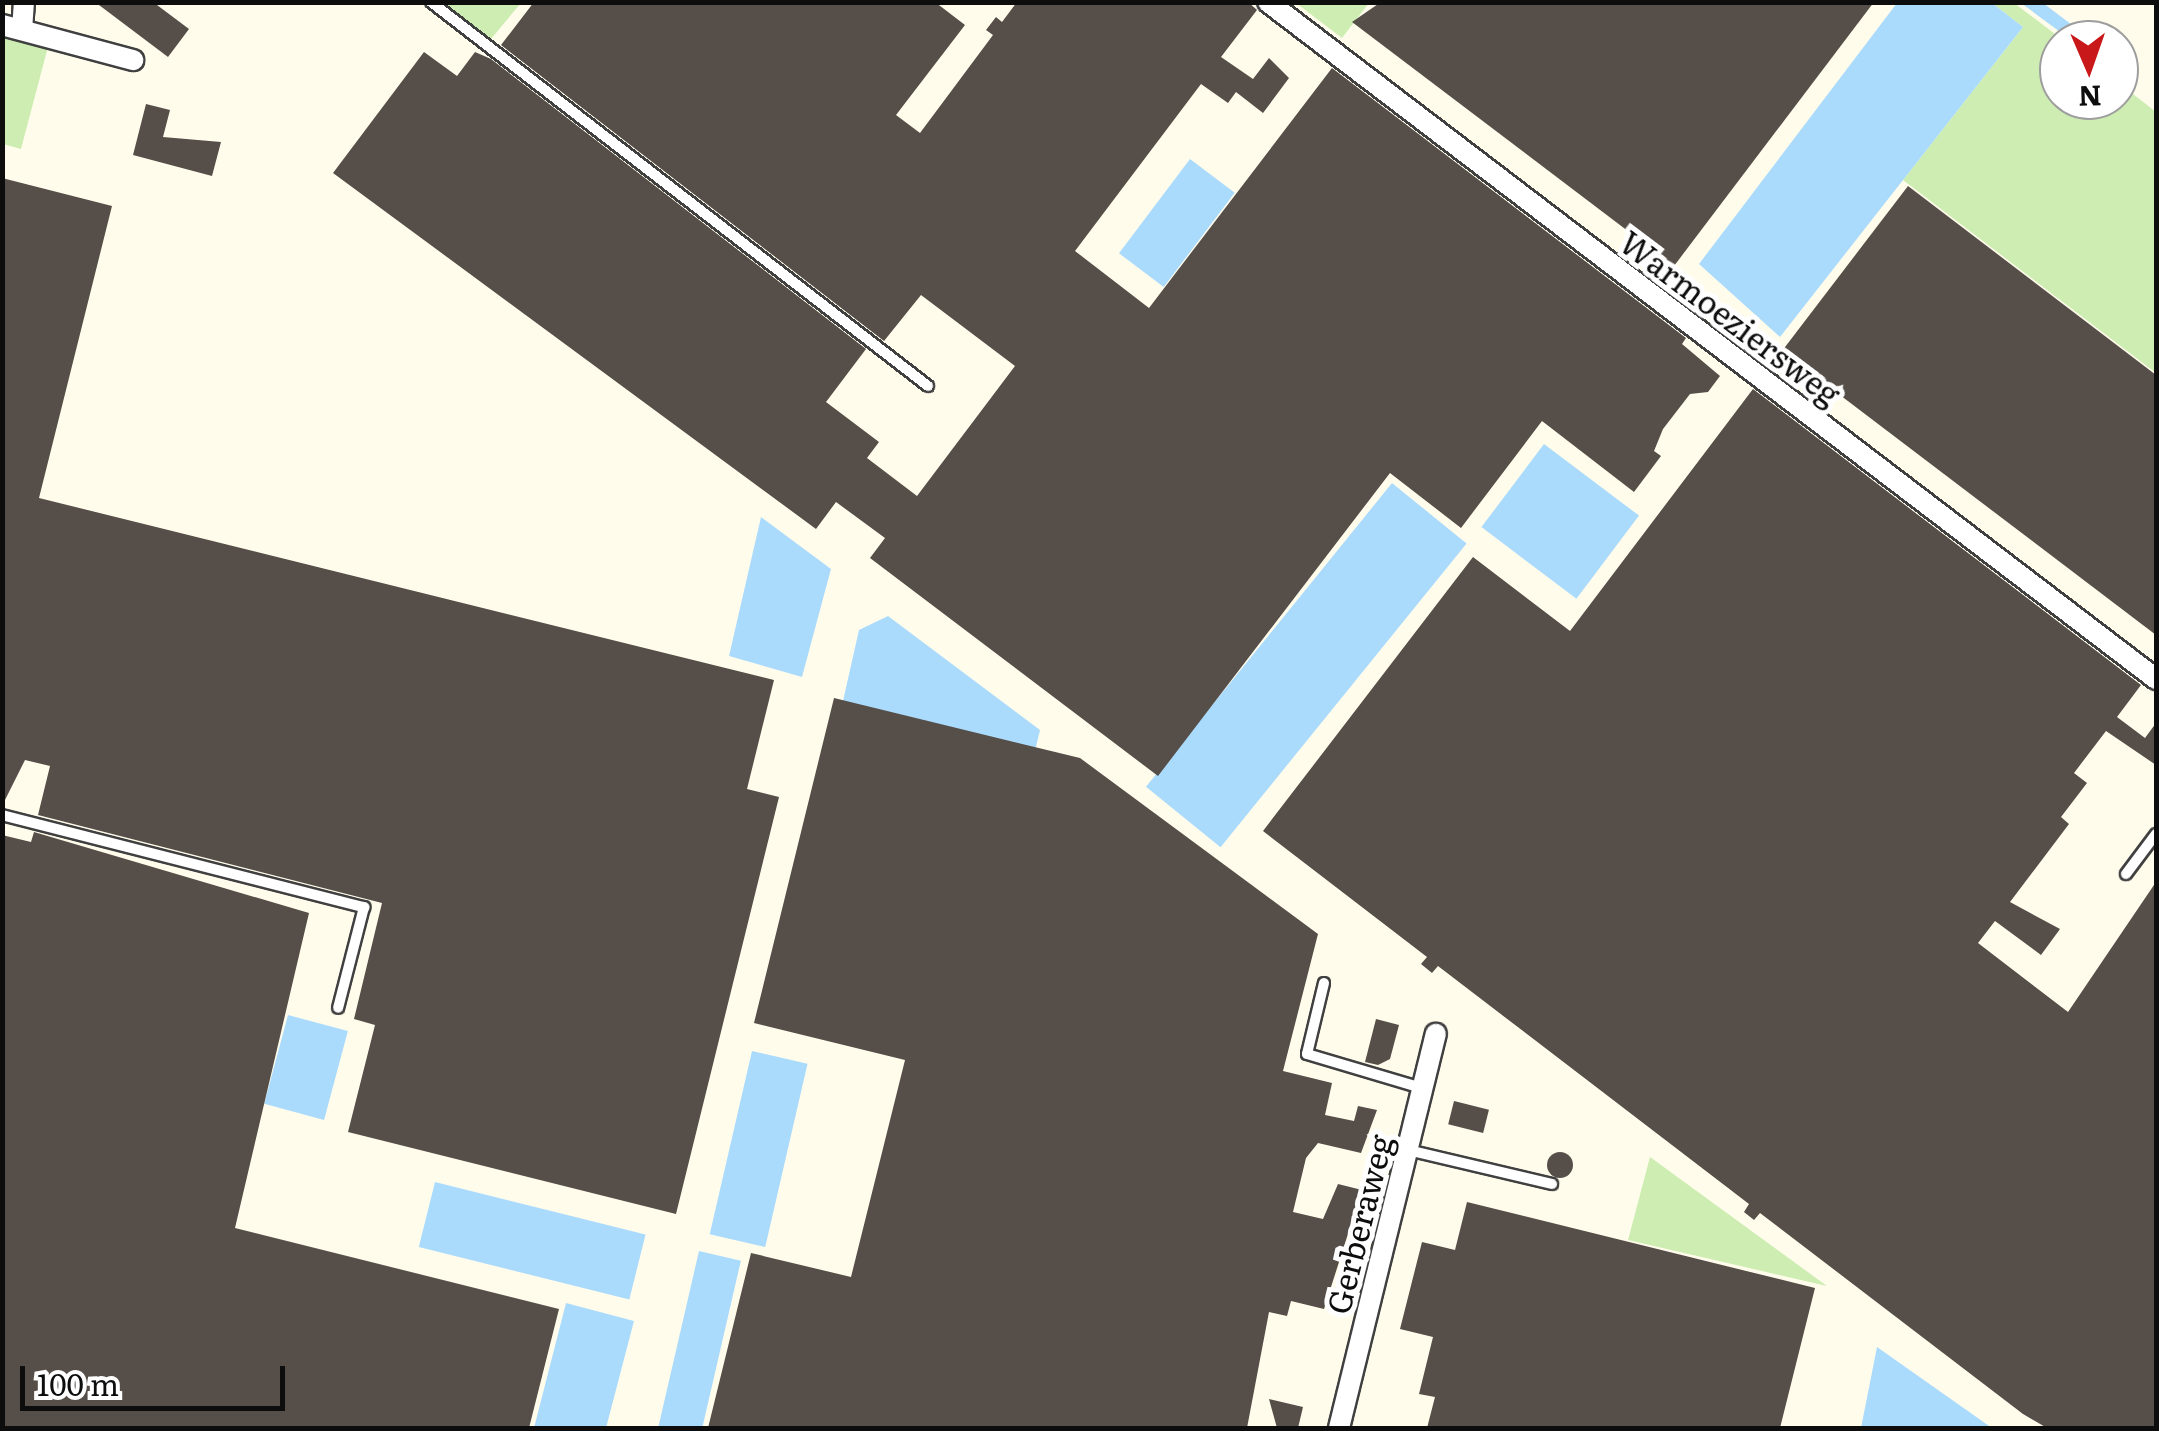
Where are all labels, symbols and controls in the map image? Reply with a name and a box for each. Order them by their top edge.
north arrow [2039,20,2139,120]
text: N [2078,77,2102,119]
street label: Warmoeziersweg [1613,222,1849,412]
street label: Gerberaweg [1317,1130,1399,1318]
scale bar [25,1346,290,1408]
text: 100 m [37,1361,119,1405]

